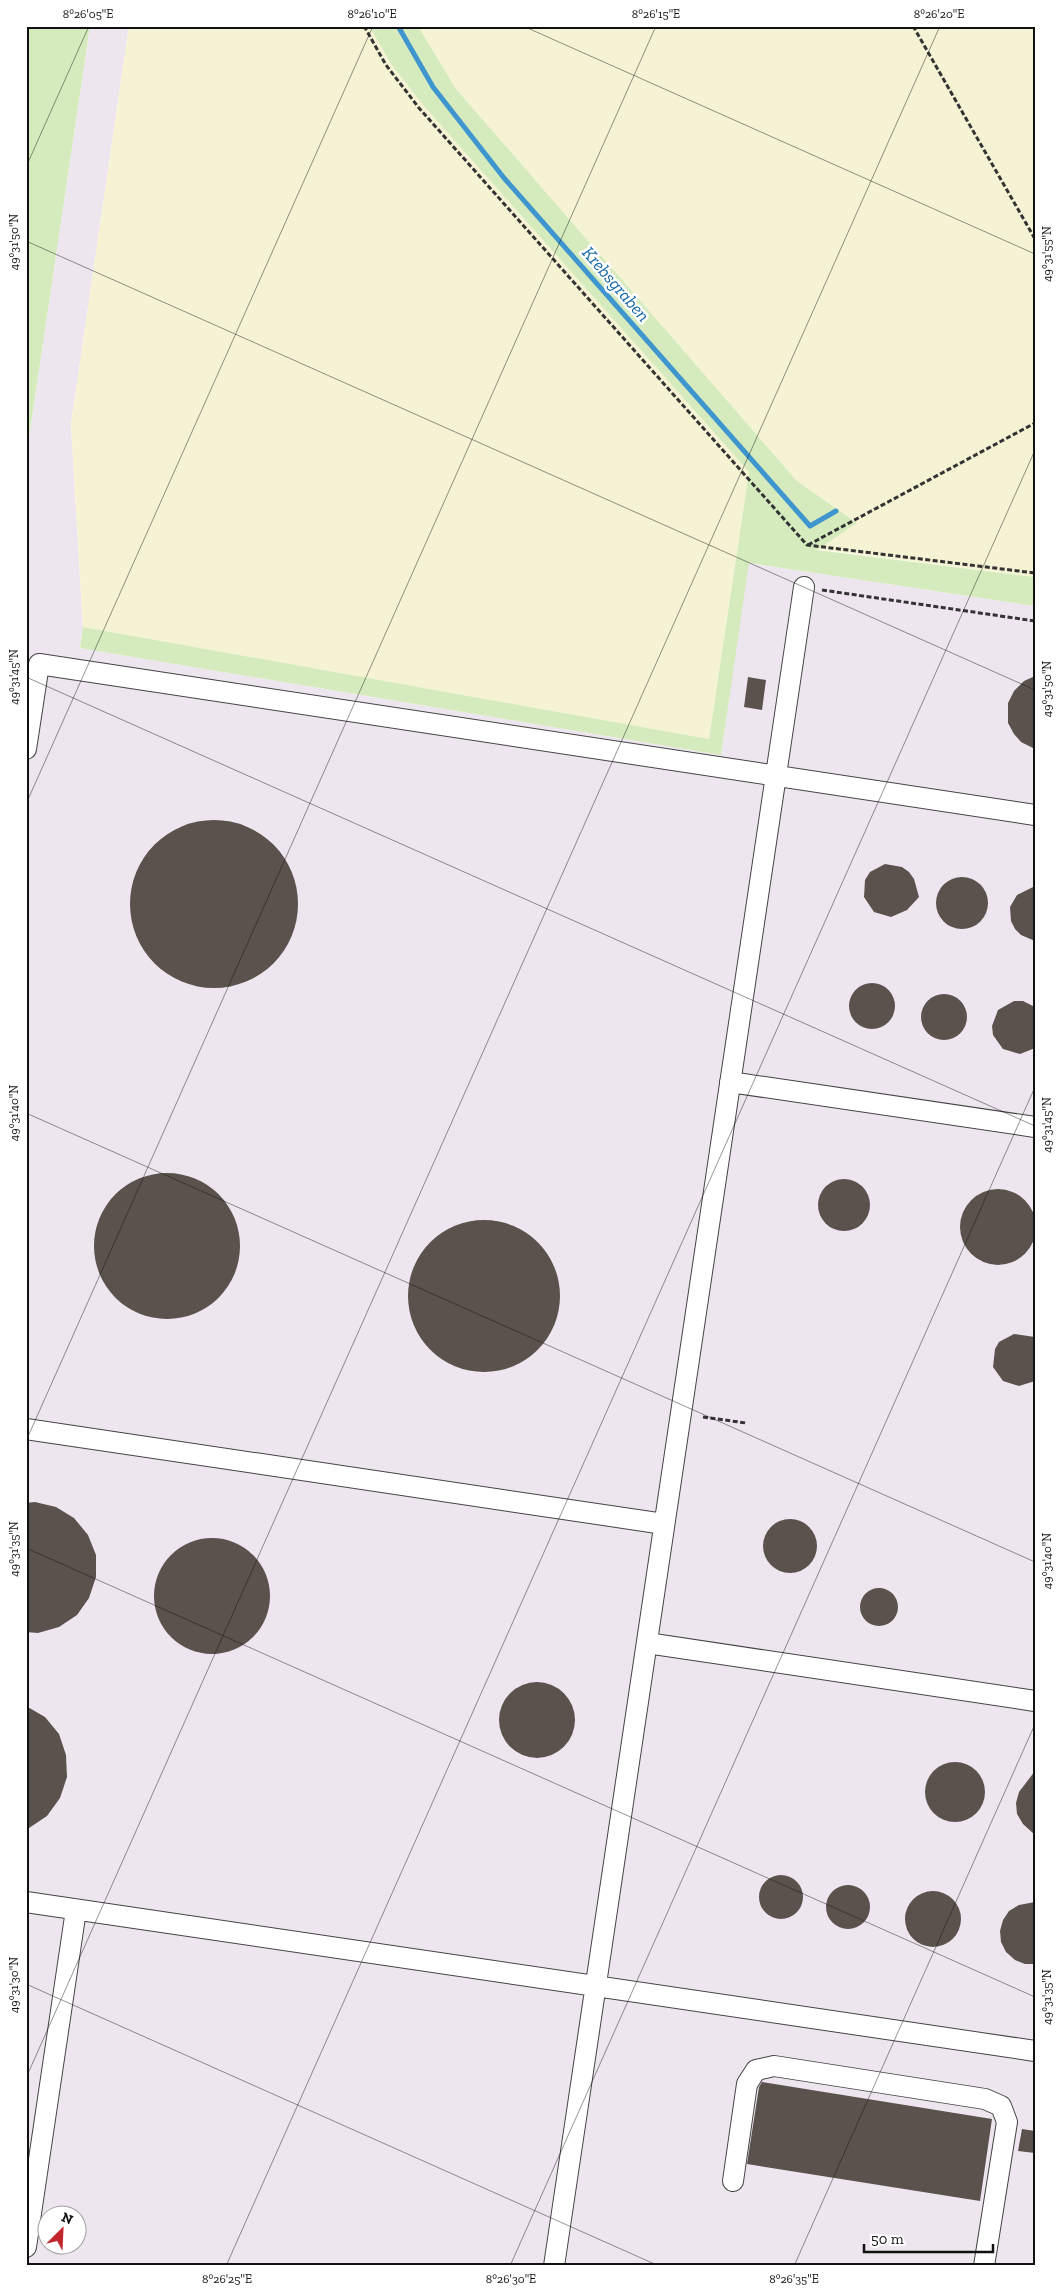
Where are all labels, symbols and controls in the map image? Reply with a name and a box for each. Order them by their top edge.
text: 8°26'05"E [63,7,113,21]
text: 8°26'10"E [347,7,397,21]
text: 8°26'15"E [632,7,680,21]
text: 8°26'20"E [914,7,964,21]
text: 49°31'50"N [7,214,21,270]
text: 49°31'55"N [1040,226,1054,282]
water label: Krebsgraben [577,242,655,326]
text: 49°31'45"N [7,649,21,705]
text: 49°31'50"N [1040,661,1054,717]
text: 49°31'40"N [7,1085,21,1141]
text: 49°31'45"N [1040,1097,1054,1153]
text: 49°31'35"N [7,1521,21,1577]
text: 49°31'40"N [1040,1533,1054,1589]
text: 49°31'30"N [7,1957,21,2013]
text: 49°31'35"N [1040,1969,1054,2025]
north arrow [38,2204,88,2254]
text: N [59,2209,76,2229]
scale bar [864,2222,992,2254]
text: 50 m [871,2230,904,2248]
text: 8°26'25"E [202,2272,252,2286]
text: 8°26'30"E [486,2272,536,2286]
text: 8°26'35"E [769,2272,819,2286]

